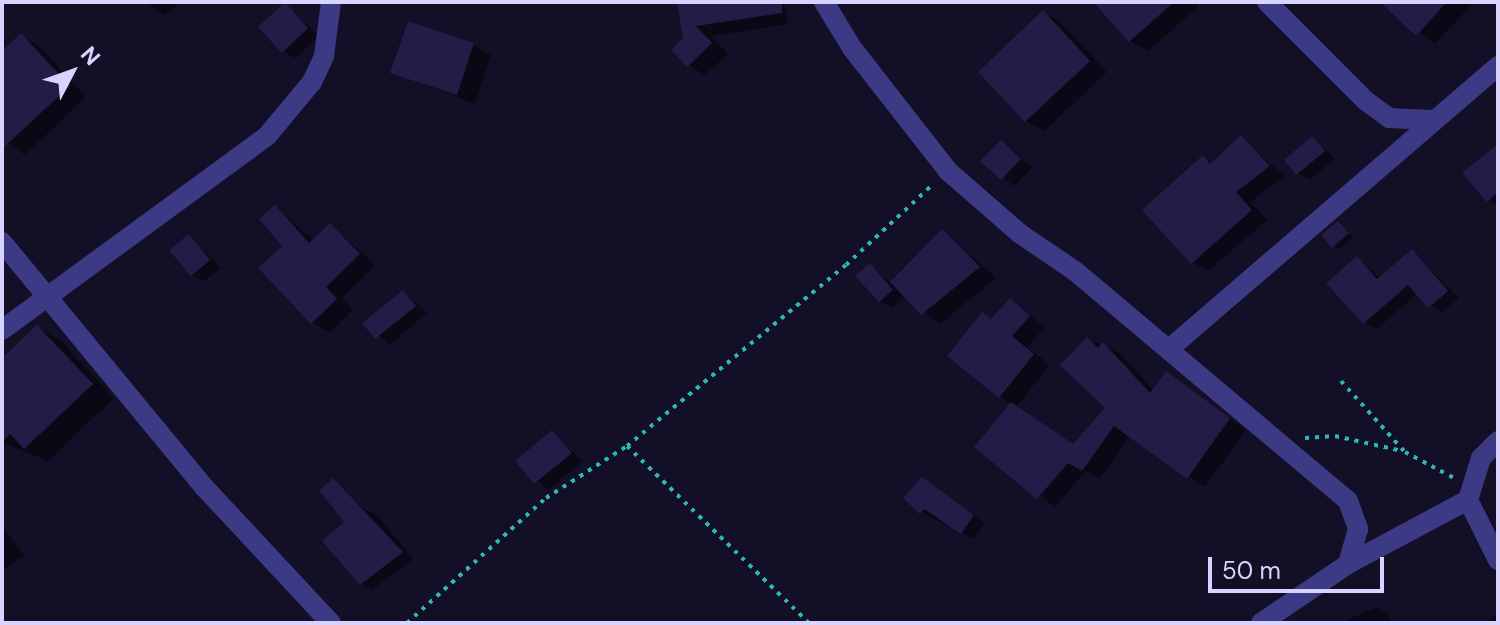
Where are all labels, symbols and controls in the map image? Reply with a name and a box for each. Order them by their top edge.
north arrow [32,32,112,112]
text: N [74,40,107,71]
scale bar [1212,541,1388,591]
text: 50 m [1222,555,1281,586]

